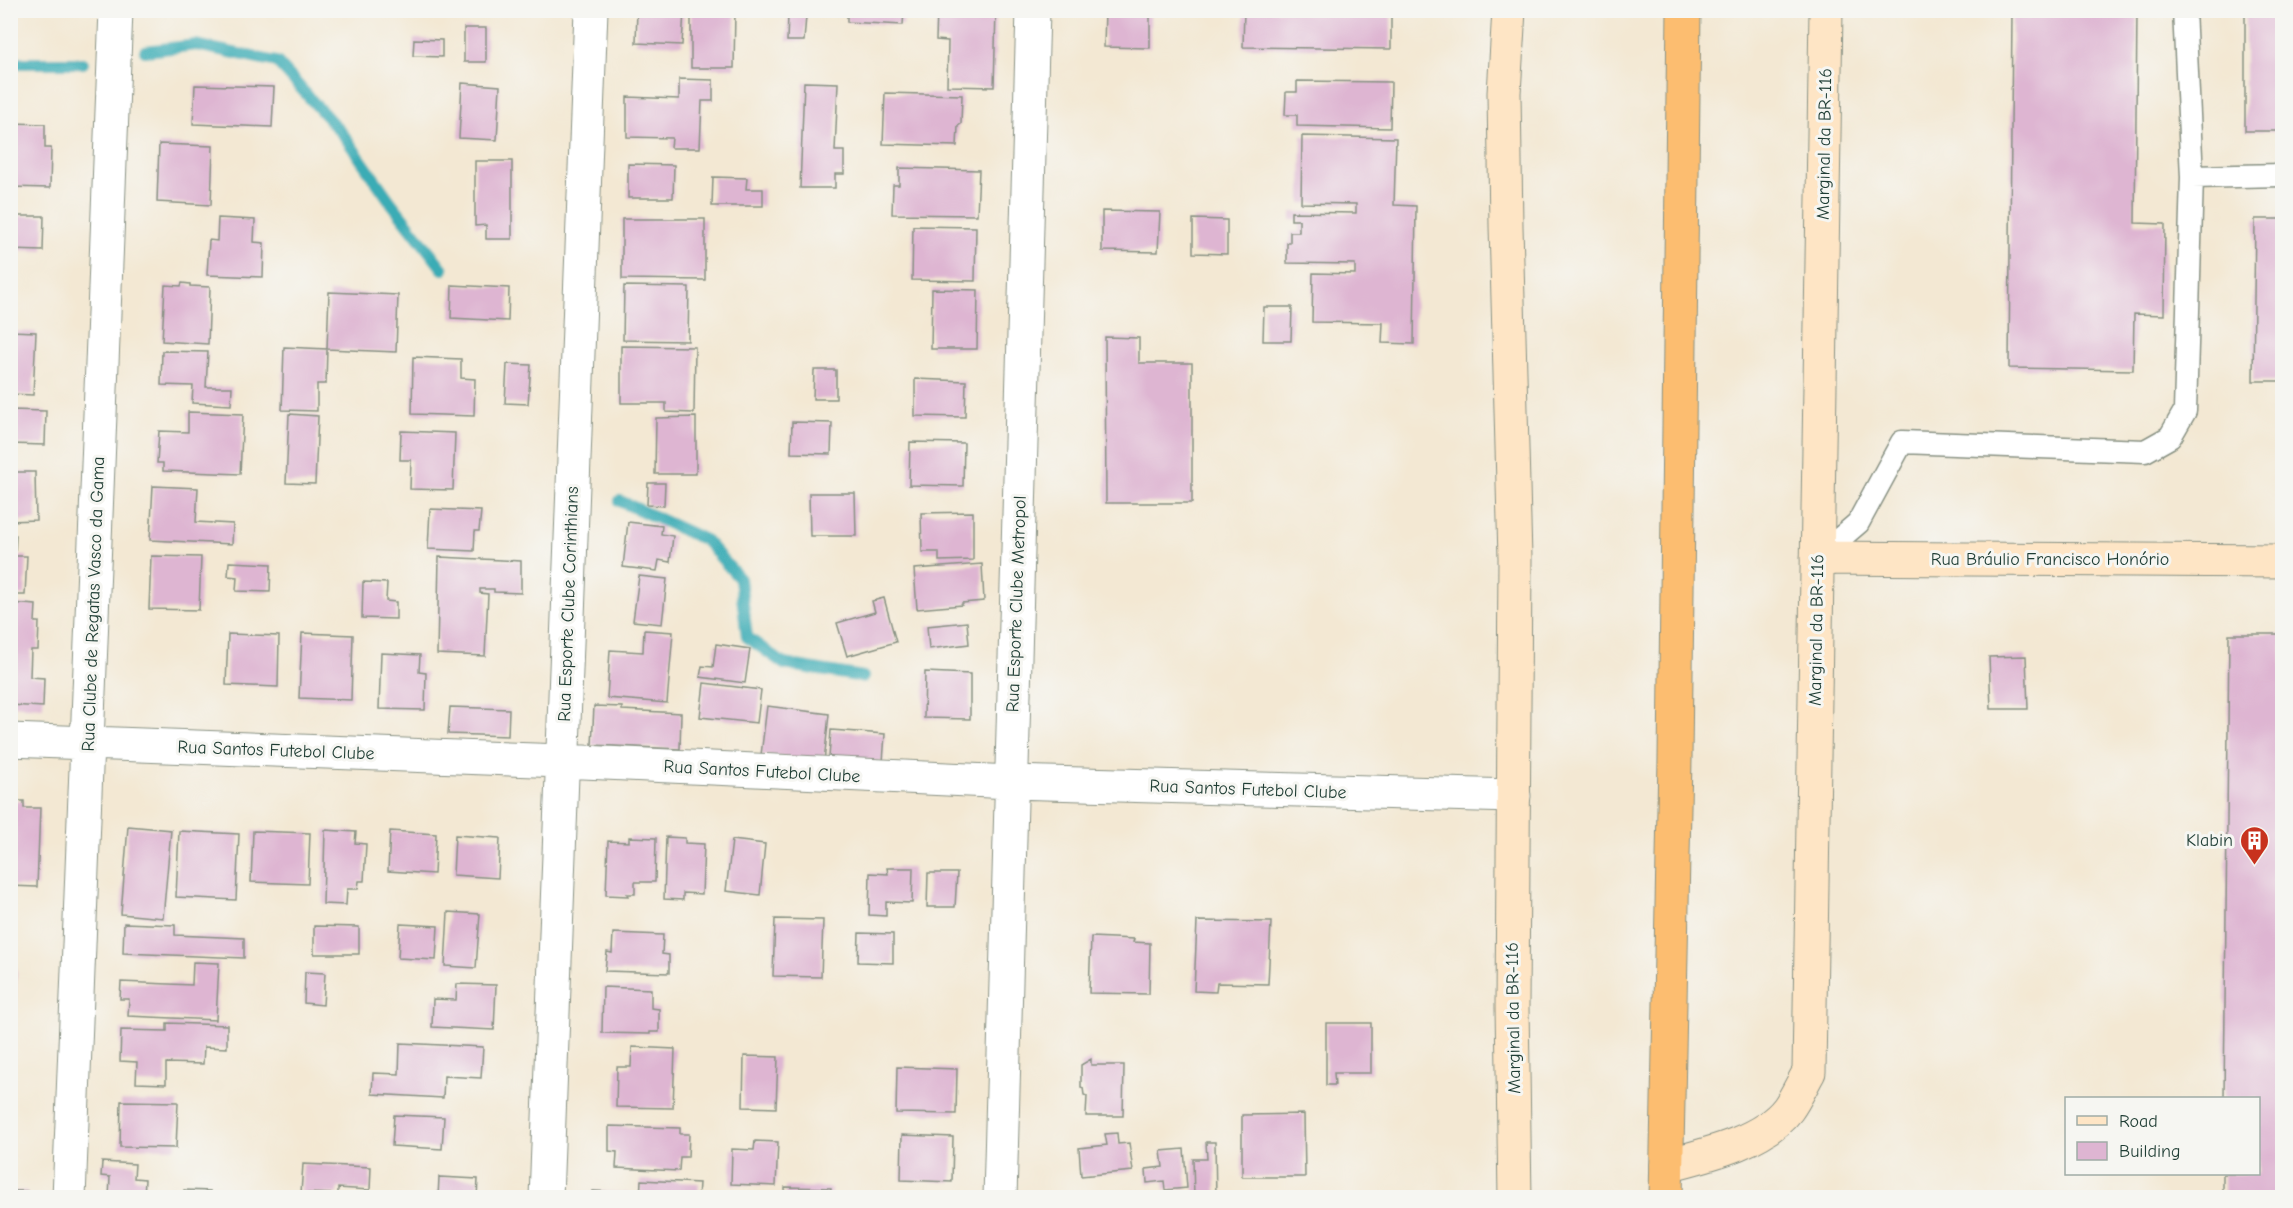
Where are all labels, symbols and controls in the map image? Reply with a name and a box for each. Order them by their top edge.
street label: Marginal da BR-116 [1813,68,1836,220]
street label: Rua Clube de Regatas Vasco da Gama [78,456,109,752]
street label: Rua Esporte Clube Corinthians [554,486,583,722]
street label: Rua Esporte Clube Metropol [1002,495,1031,713]
street label: Rua Bráulio Francisco Honório [1931,549,2169,570]
street label: Marginal da BR-116 [1805,554,1828,706]
street label: Rua Santos Futebol Clube [177,737,375,764]
street label: Rua Santos Futebol Clube [663,756,861,787]
street label: Rua Santos Futebol Clube [1149,776,1347,803]
building icon: Klabin [2238,824,2270,866]
place label: Klabin [2186,830,2233,851]
street label: Marginal da BR-116 [1502,942,1525,1094]
legend [2065,1097,2260,1175]
text: Road [2119,1111,2158,1132]
text: Building [2119,1141,2181,1162]

